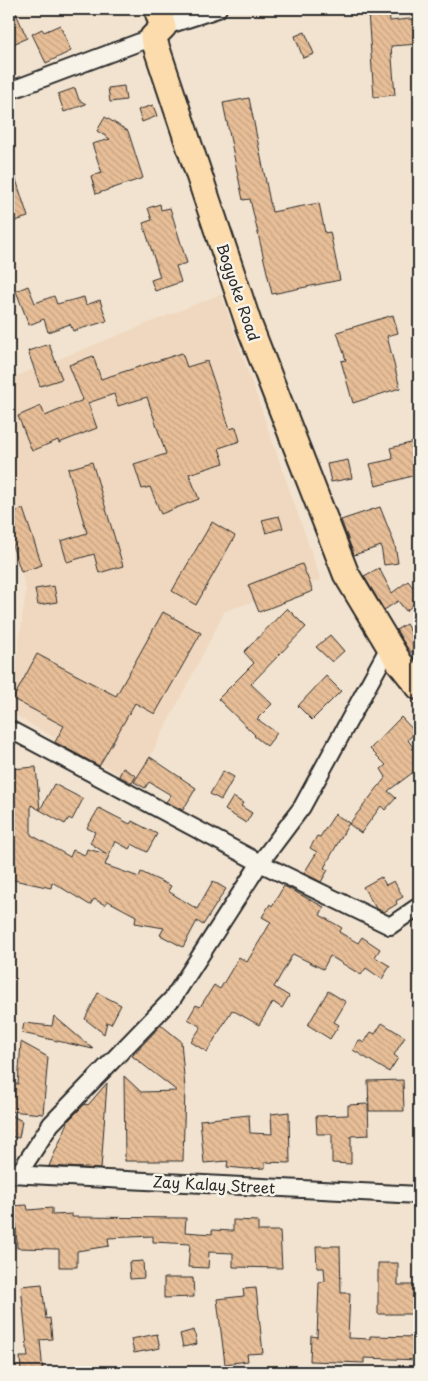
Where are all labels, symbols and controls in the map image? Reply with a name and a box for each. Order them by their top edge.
street label: Bogyoke Road [212,240,266,344]
street label: Zay Kalay Street [152,1169,276,1199]

